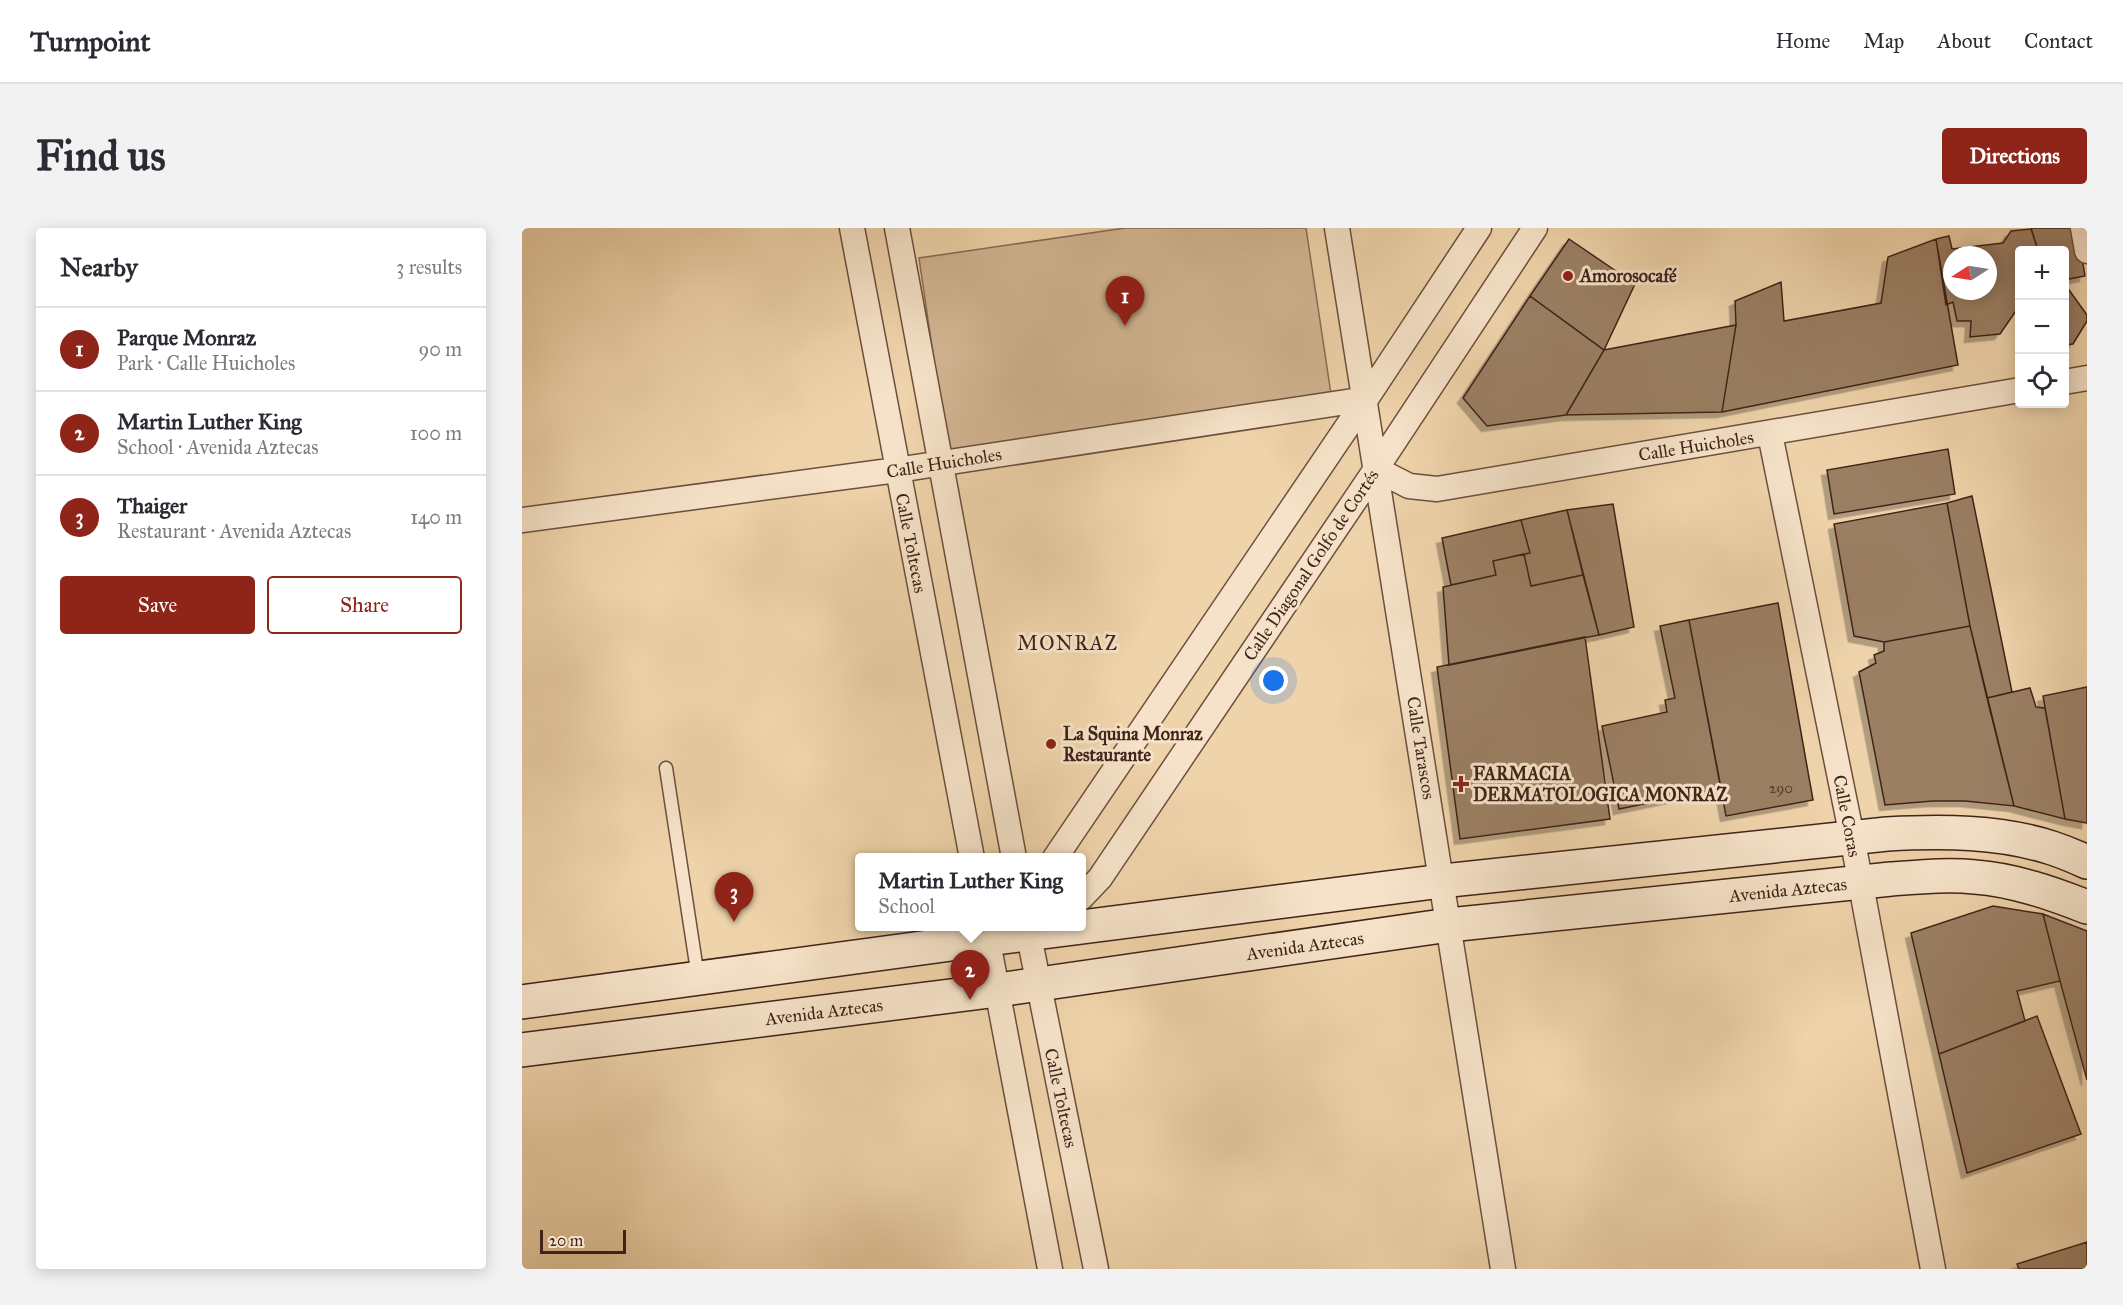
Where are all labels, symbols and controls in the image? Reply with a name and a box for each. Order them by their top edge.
text: Turnpoint [30,24,150,59]
text: Home [1775,28,1830,54]
text: Map [1863,28,1904,54]
text: About [1937,28,1991,54]
text: Contact [2024,28,2093,54]
button: Directions [1942,128,2087,184]
text: Find us [36,130,166,182]
north arrow [1943,246,1997,300]
map controls [2015,246,2069,408]
button: + [2015,246,2069,300]
text: Nearby [60,251,138,283]
text: 3 results [396,255,462,279]
place label: Amorosocafé [1579,265,1677,287]
marker: Amorosocafé [1561,269,1575,283]
pin: 1 [1106,276,1144,326]
button: − [2015,300,2069,354]
text: Parque Monraz [117,324,256,351]
text: 1 [76,337,83,361]
text: 90 m [419,337,462,361]
text: Park · Calle Huicholes [117,351,295,375]
button: locate [2015,354,2069,408]
text: Martin Luther King [117,408,302,435]
text: 2 [75,421,84,445]
text: 100 m [410,421,462,445]
street label: Calle Huicholes [1637,426,1755,466]
text: School · Avenida Aztecas [117,435,318,459]
street label: Calle Huicholes [885,443,1003,483]
street label: Calle Diagonal Golfo de Cortés [1239,465,1384,666]
street label: Calle Toltecas [891,491,931,595]
text: Thaiger [117,492,187,519]
text: 3 [76,505,84,529]
text: 140 m [410,505,462,529]
text: Restaurant · Avenida Aztecas [117,519,351,543]
button: Save [60,576,255,634]
button: Share [267,576,462,634]
district label: MONRAZ [1017,631,1119,655]
your location [1259,666,1288,695]
street label: Calle Tarascos [1402,695,1440,801]
place label: La Squina Monraz Restaurante [1063,723,1203,766]
marker: La Squina Monraz Restaurante [1044,737,1058,751]
place label: FARMACIA DERMATOLOGICA MONRAZ [1473,763,1728,806]
street label: Calle Coras [1828,773,1866,859]
marker: FARMACIA DERMATOLOGICA MONRAZ [1454,777,1468,791]
house number: 290 [1769,779,1793,797]
popup [855,853,1086,931]
text: Martin Luther King [878,867,1063,894]
pin: 3 [714,872,754,922]
street label: Avenida Aztecas [1727,873,1848,907]
text: School [878,894,935,918]
street label: Avenida Aztecas [1244,927,1365,965]
pin: 2 [950,950,990,1000]
street label: Avenida Aztecas [763,994,884,1030]
street label: Calle Toltecas [1040,1046,1082,1150]
scale bar [540,1227,626,1254]
text: 20 m [549,1231,583,1250]

